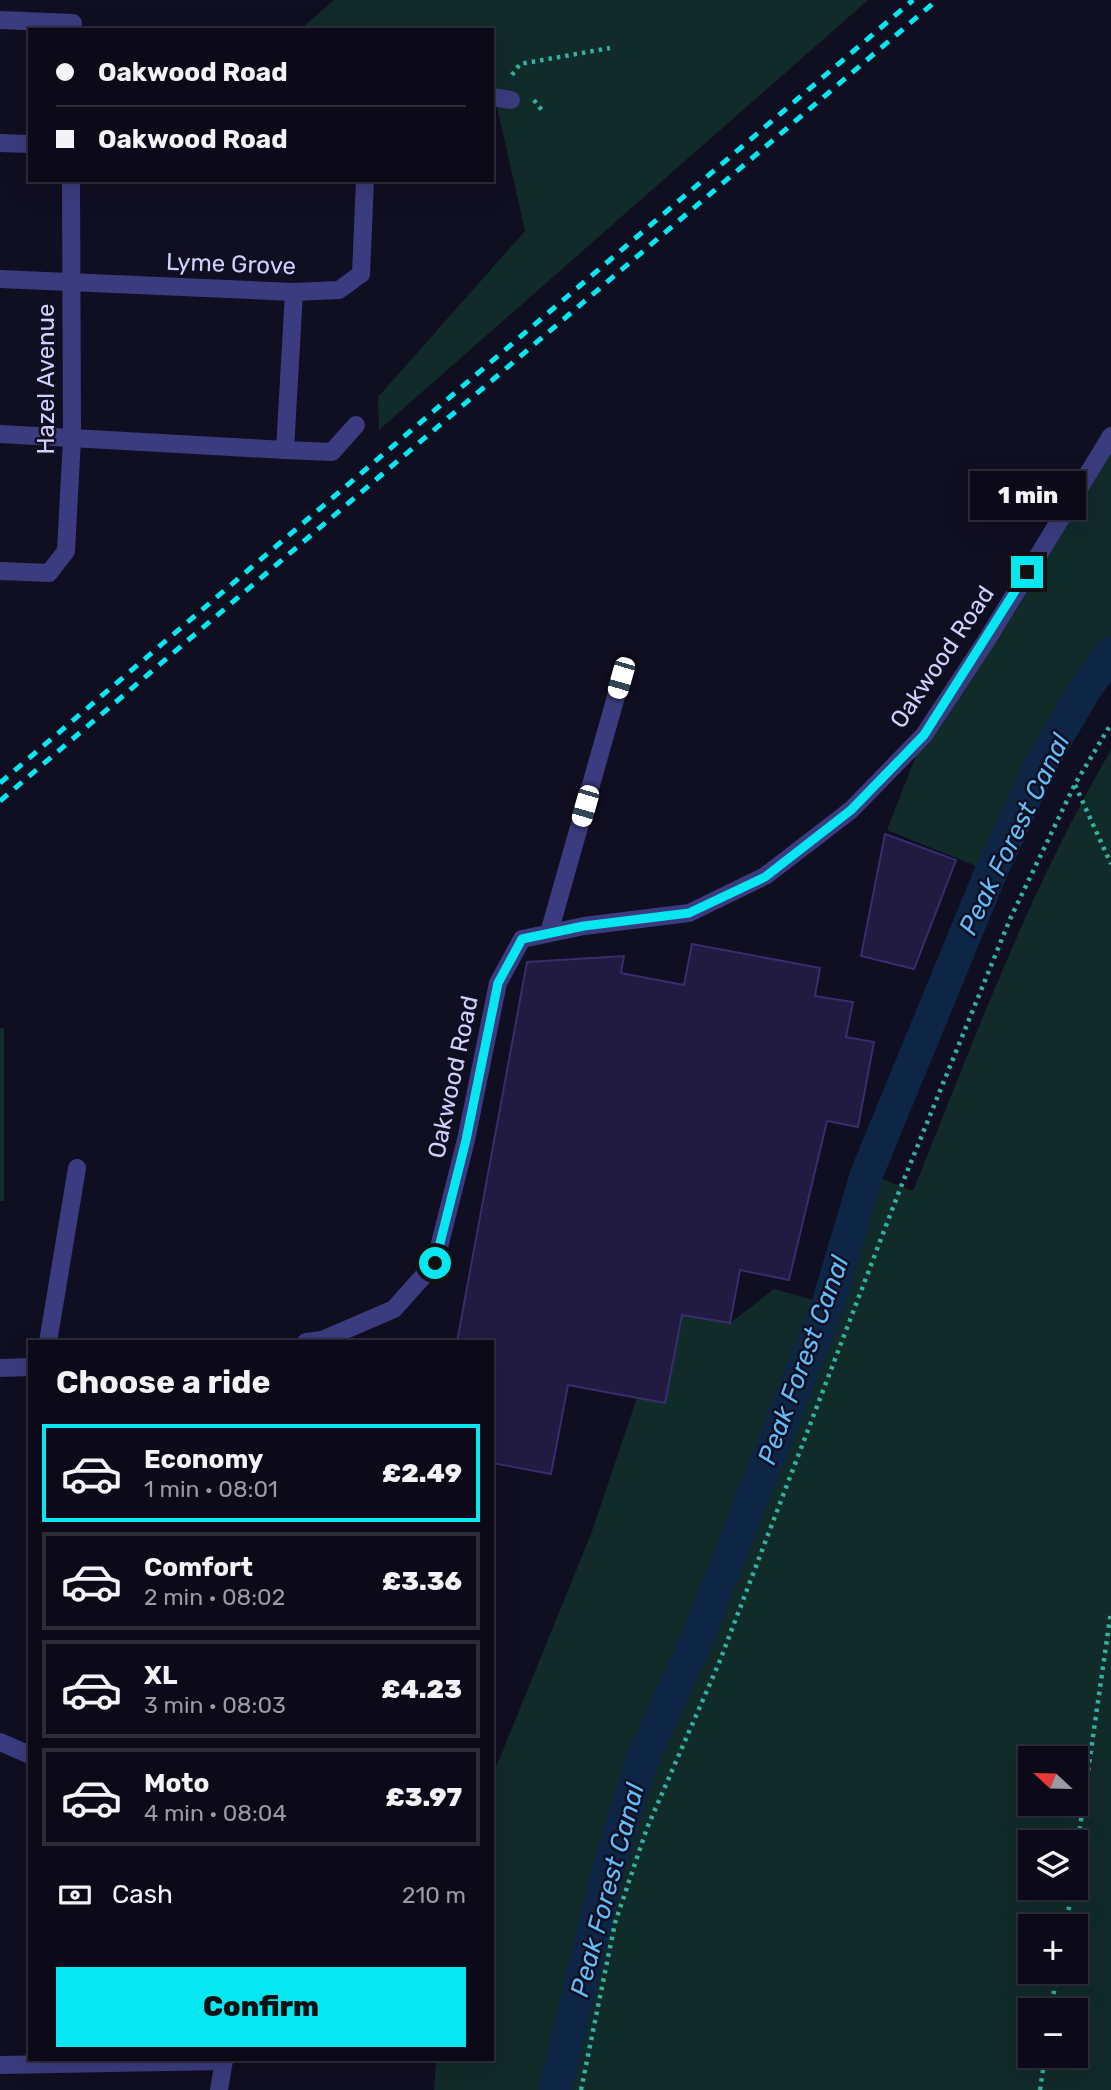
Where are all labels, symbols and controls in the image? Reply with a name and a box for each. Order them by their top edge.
text: Oakwood Road [98,57,288,88]
text: Oakwood Road [98,124,288,155]
street label: Lyme Grove [166,248,296,280]
street label: Hazel Avenue [32,303,60,455]
callout: 1 min [969,470,1085,520]
text: 1 min [998,481,1058,509]
route end [1011,556,1043,588]
street label: Oakwood Road [884,581,1000,733]
car [606,655,637,701]
water label: Peak Forest Canal [952,728,1077,940]
car [570,783,601,829]
street label: Oakwood Road [422,993,484,1161]
route start [419,1247,451,1279]
water label: Peak Forest Canal [751,1251,856,1469]
text: Choose a ride [56,1363,270,1401]
icon: car [60,1442,123,1505]
text: Economy [144,1444,263,1475]
text: £2.49 [382,1458,462,1489]
text: 1 min · 08:01 [144,1475,278,1503]
icon: car [60,1550,123,1613]
text: Comfort [144,1552,253,1583]
text: £3.36 [382,1566,462,1597]
text: 2 min · 08:02 [144,1583,285,1611]
icon: car [60,1658,123,1721]
text: XL [144,1660,177,1691]
text: £4.23 [381,1674,462,1705]
text: 3 min · 08:03 [144,1691,286,1719]
north arrow [1018,1746,1088,1816]
map controls [1018,1746,1088,2068]
icon: car [60,1766,123,1829]
text: Moto [144,1768,209,1799]
water label: Peak Forest Canal [564,1779,651,2000]
text: £3.97 [385,1782,462,1813]
text: 4 min · 08:04 [144,1799,287,1827]
button: layers [1018,1830,1088,1900]
icon: cash [56,1876,94,1914]
text: Cash [112,1879,173,1910]
text: 210 m [402,1881,466,1909]
button: + [1018,1914,1088,1984]
button: Confirm [56,1967,466,2047]
button: − [1018,1998,1088,2068]

